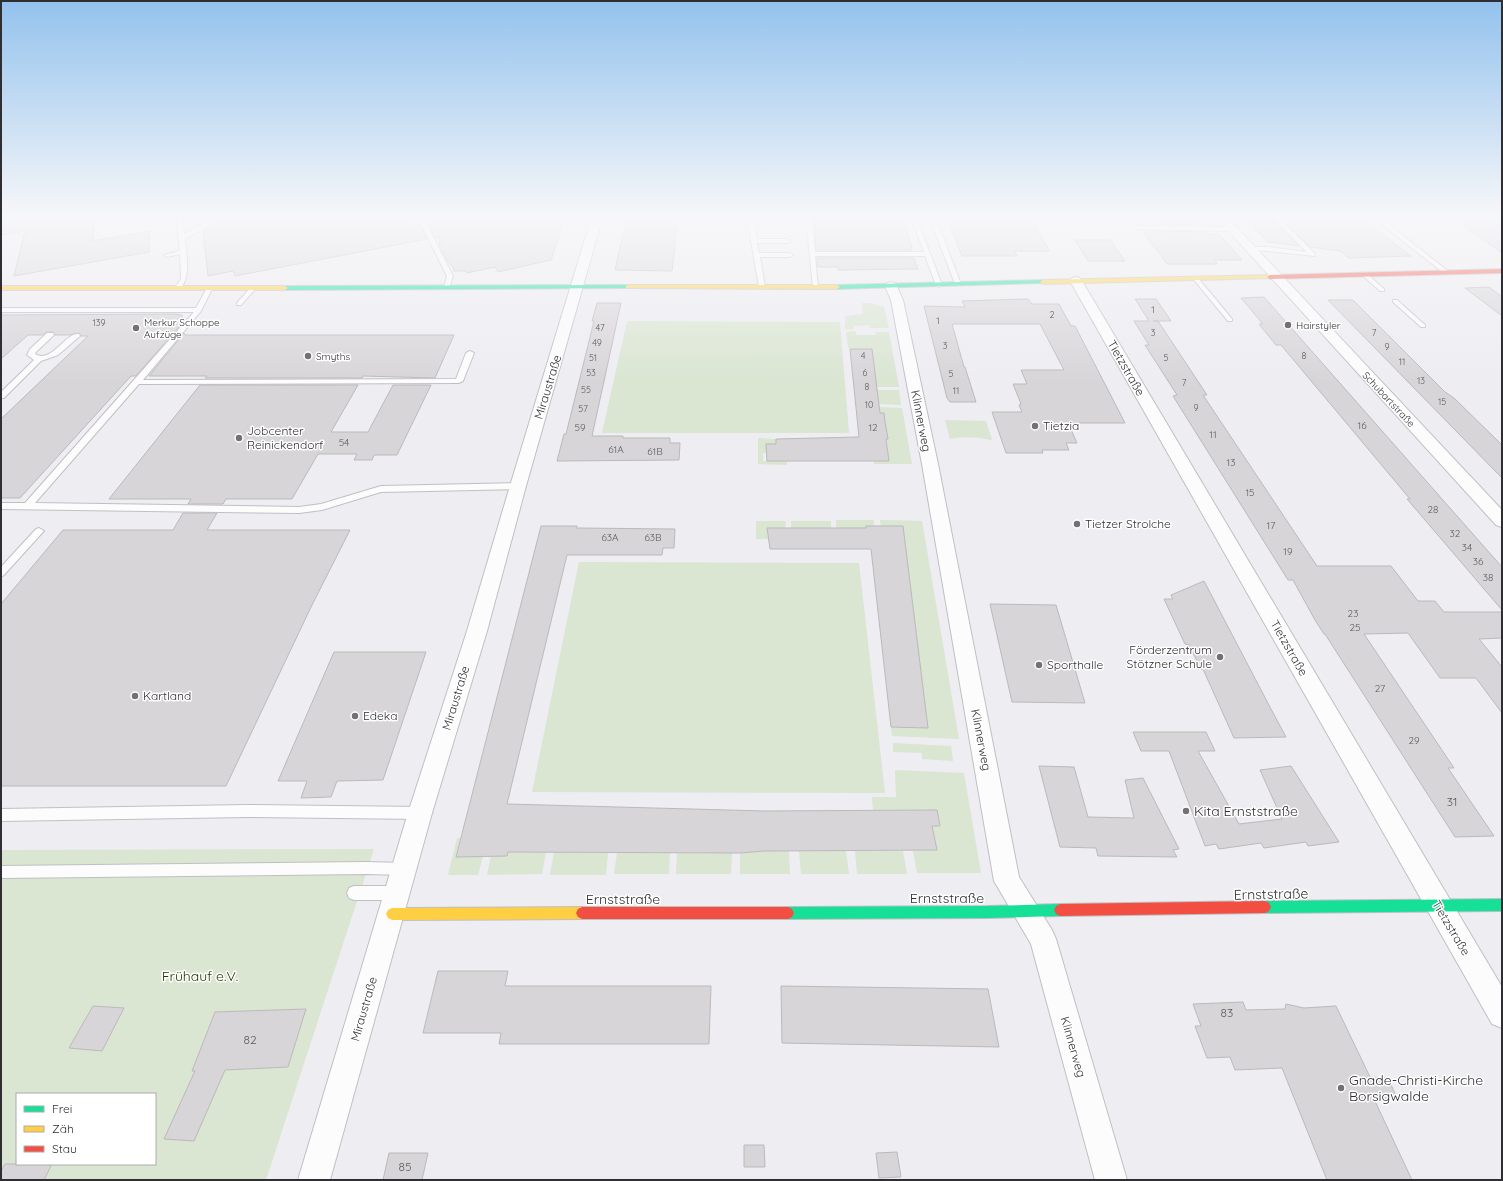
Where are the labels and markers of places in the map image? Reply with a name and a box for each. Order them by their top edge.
place label: Merkur Schoppe Aufzüge [144,316,220,341]
place label: Hairstyler [1296,319,1341,332]
marker: Hairstyler [1283,320,1293,330]
marker: Merkur Schoppe Aufzüge [131,323,141,333]
place label: Smyths [316,350,350,363]
marker: Smyths [303,351,313,361]
place label: Tietzia [1043,418,1079,433]
marker: Tietzia [1030,421,1040,431]
place label: Jobcenter Reinickendorf [247,423,324,452]
marker: Jobcenter Reinickendorf [234,433,244,443]
place label: Tietzer Strolche [1085,516,1171,531]
marker: Tietzer Strolche [1072,519,1082,529]
place label: Förderzentrum Stötzner Schule [1126,642,1212,671]
marker: Förderzentrum Stötzner Schule [1215,652,1225,662]
place label: Sporthalle [1047,657,1103,672]
marker: Sporthalle [1034,660,1044,670]
place label: Kartland [143,688,191,703]
marker: Kartland [130,691,140,701]
place label: Edeka [363,708,397,723]
marker: Edeka [350,711,360,721]
place label: Kita Ernststraße [1194,802,1298,820]
marker: Kita Ernststraße [1181,806,1191,816]
place label: Gnade-Christi-Kirche Borsigwalde [1349,1071,1483,1105]
marker: Gnade-Christi-Kirche Borsigwalde [1336,1083,1346,1093]

